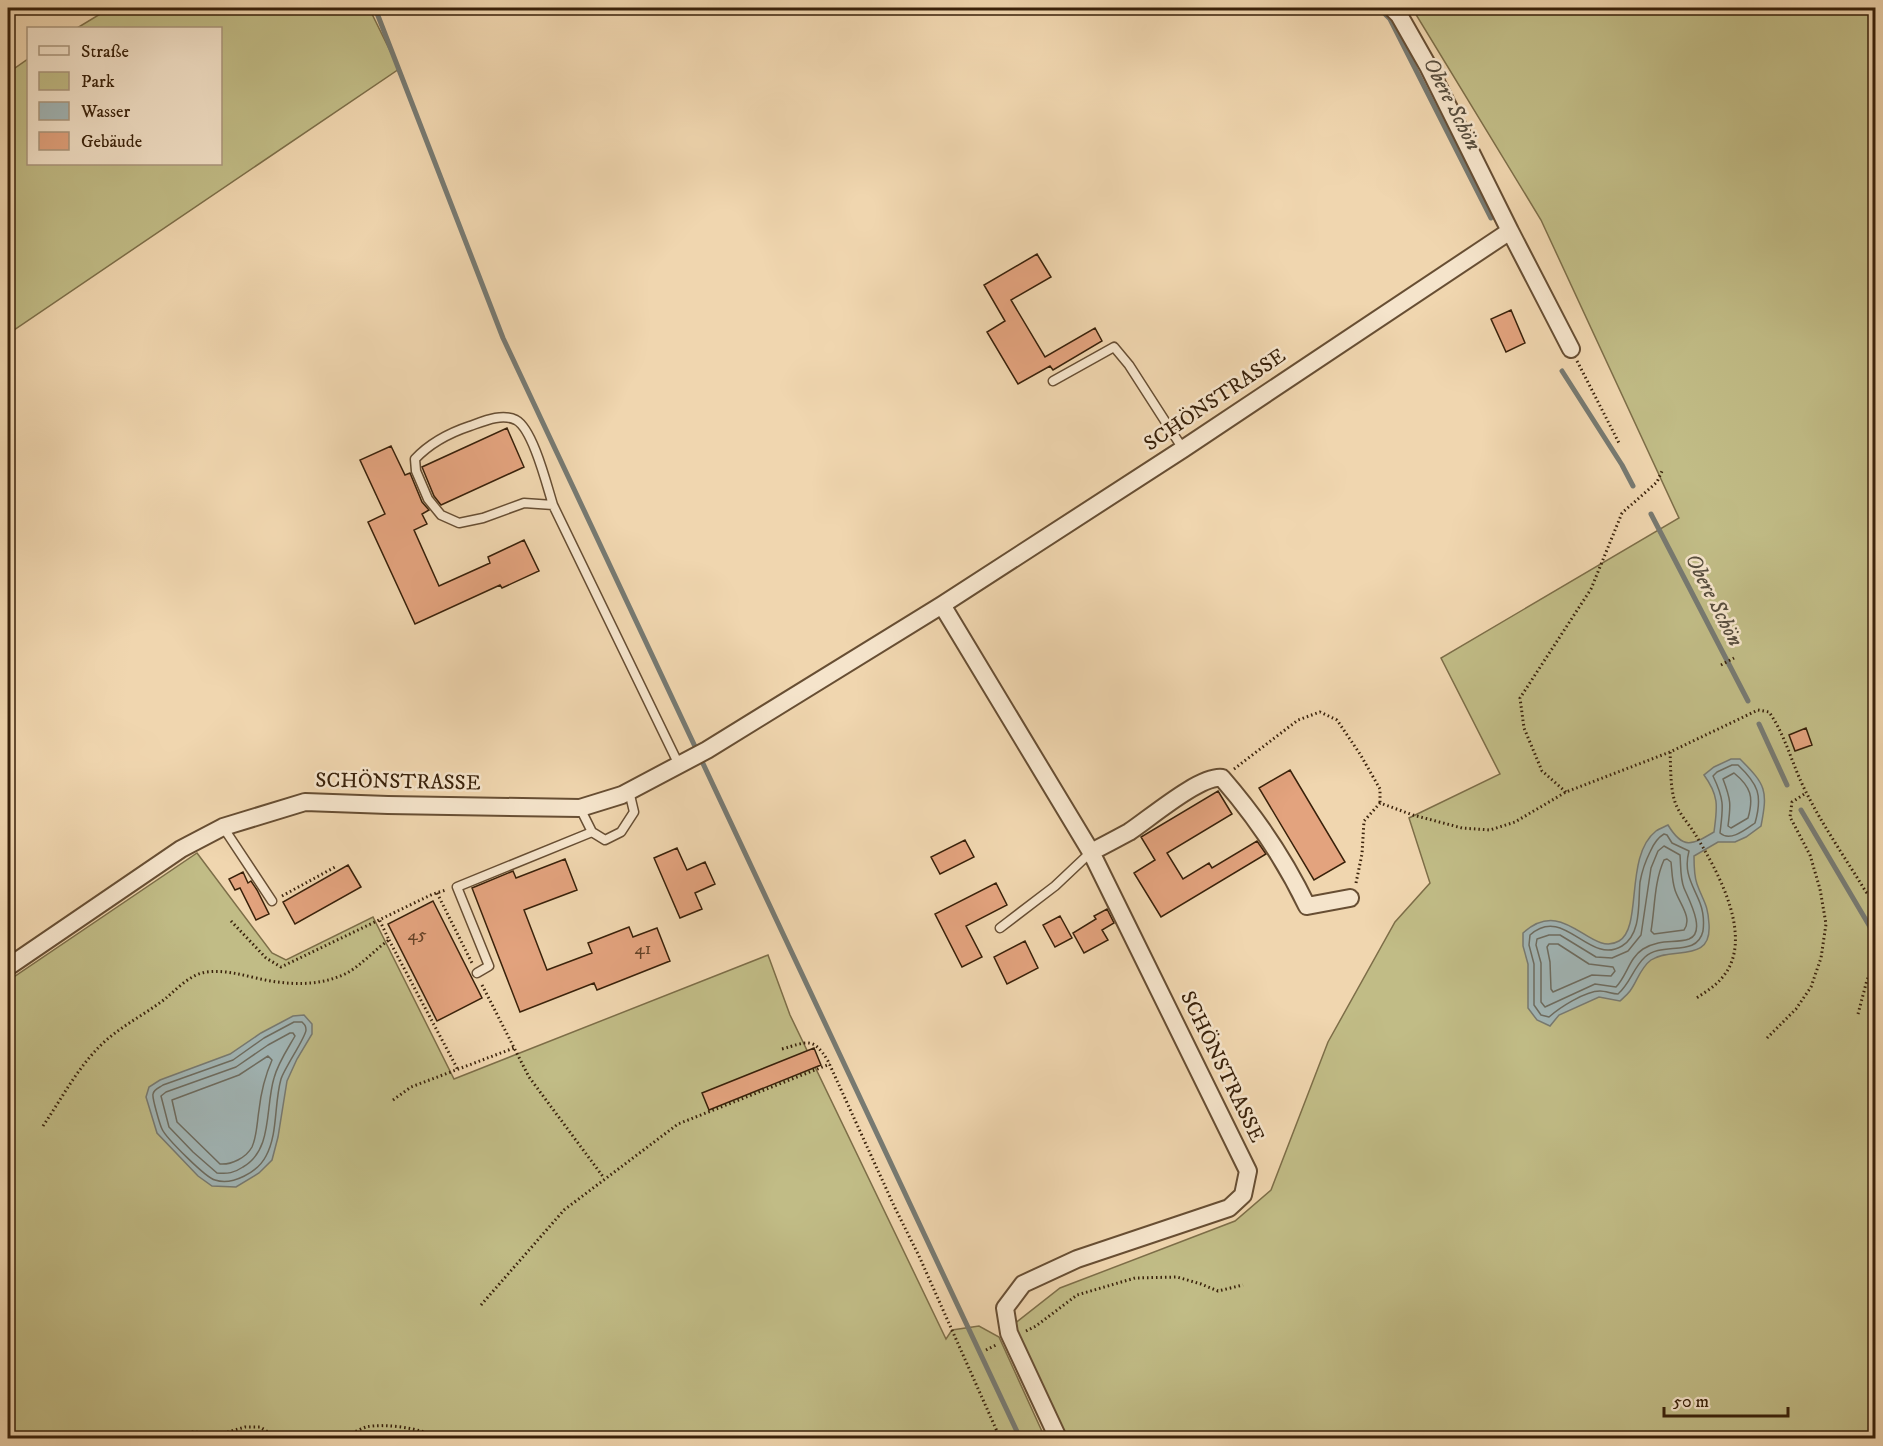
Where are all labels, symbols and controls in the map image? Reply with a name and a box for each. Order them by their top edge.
legend [27,27,222,165]
text: Straße [81,41,129,63]
water label: Obere Schön [1417,53,1487,155]
text: Park [81,71,115,93]
text: Wasser [80,101,131,123]
text: Gebäude [81,131,142,153]
street label: SCHÖNSTRASSE [1139,342,1291,457]
water label: Obere Schön [1679,549,1749,651]
street label: SCHÖNSTRASSE [315,767,481,796]
house number: 45 [407,924,427,946]
house number: 41 [635,938,651,960]
street label: SCHÖNSTRASSE [1174,987,1271,1147]
scale bar [1664,1380,1788,1418]
text: 50 m [1673,1391,1709,1413]

